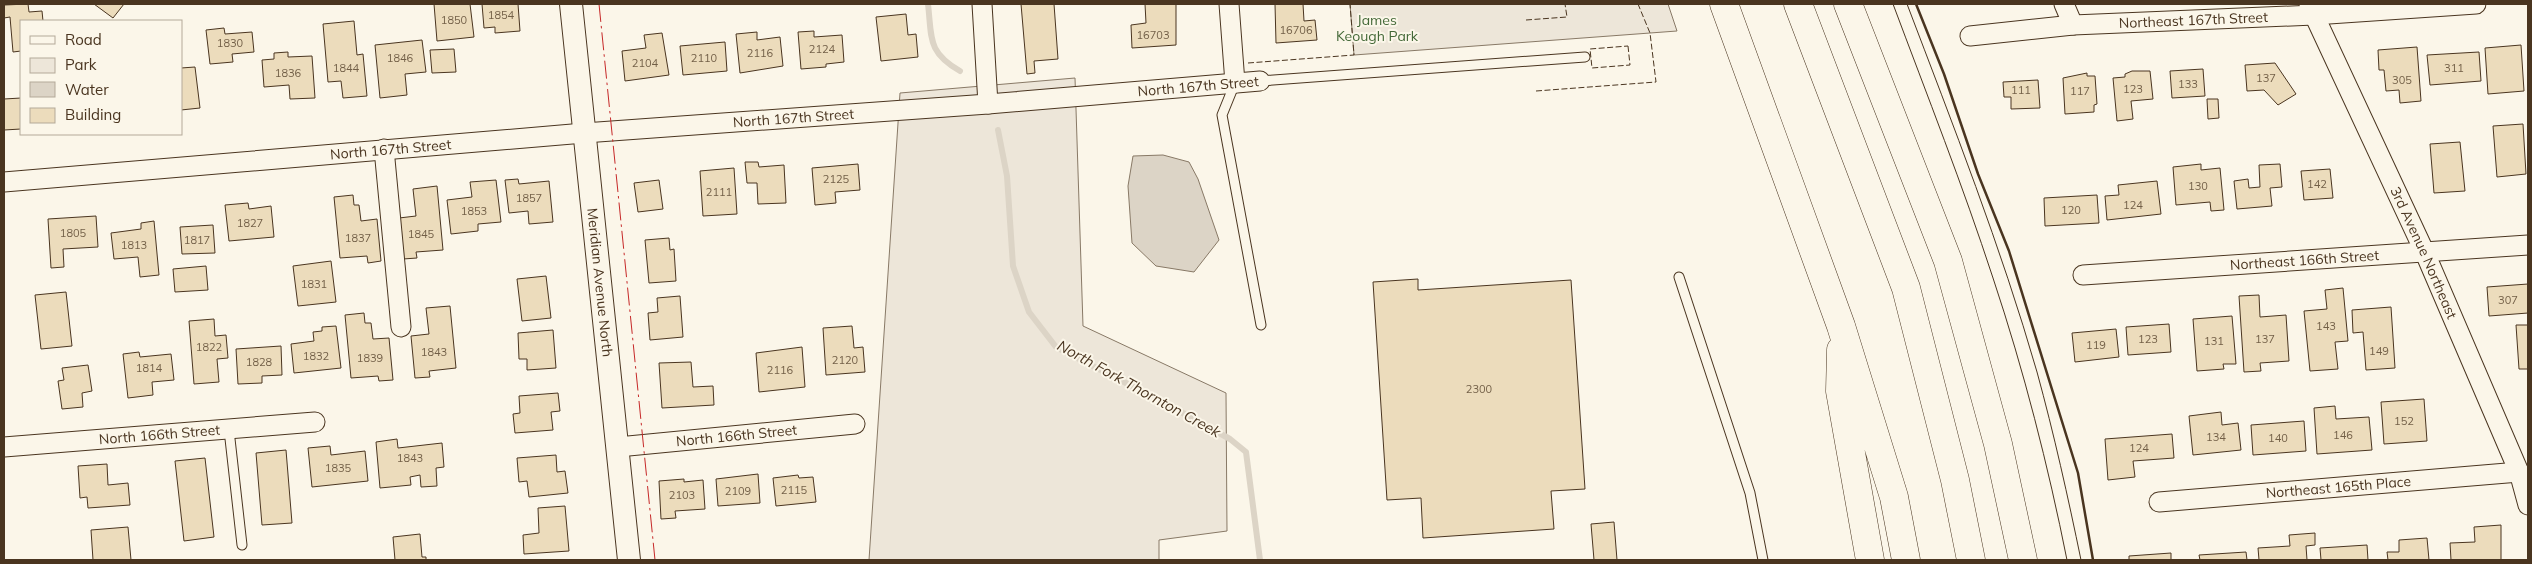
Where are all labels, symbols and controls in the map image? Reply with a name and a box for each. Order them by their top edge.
house number: 1854 [488,8,515,22]
street label: Northeast 167th Street [2118,8,2268,32]
park label: James Keough Park [1336,11,1419,45]
house number: 1850 [441,13,468,27]
legend [20,20,182,135]
house number: 16706 [1280,23,1313,37]
house number: 16703 [1137,28,1170,42]
text: Road [65,30,102,49]
house number: 1830 [217,36,244,50]
house number: 2124 [809,42,836,56]
house number: 2116 [747,46,774,60]
house number: 1846 [387,51,414,65]
house number: 2110 [691,51,718,65]
text: Park [65,55,97,74]
house number: 2104 [632,56,659,70]
house number: 1844 [333,61,360,75]
house number: 311 [2444,61,2464,75]
house number: 1836 [275,66,302,80]
house number: 137 [2256,71,2276,85]
street label: North 167th Street [1137,72,1260,100]
house number: 305 [2392,73,2412,87]
house number: 133 [2178,77,2198,91]
text: Water [65,80,109,99]
house number: 123 [2123,82,2143,96]
house number: 111 [2011,83,2031,97]
house number: 117 [2070,84,2090,98]
text: Building [65,105,121,124]
street label: North 167th Street [732,105,855,131]
street label: North 167th Street [329,135,452,163]
house number: 2125 [823,172,850,186]
house number: 142 [2307,177,2327,191]
house number: 130 [2188,179,2208,193]
street label: 3rd Avenue Northeast [2386,184,2461,322]
house number: 2111 [706,185,732,199]
house number: 1857 [516,191,542,205]
house number: 124 [2123,198,2143,212]
house number: 120 [2061,203,2081,217]
house number: 1853 [461,204,487,218]
street label: Meridian Avenue North [583,207,617,358]
house number: 1827 [237,216,263,230]
house number: 1805 [60,226,87,240]
house number: 1845 [408,227,435,241]
house number: 1837 [345,231,371,245]
house number: 1817 [184,233,210,247]
house number: 1813 [121,238,147,252]
street label: Northeast 166th Street [2229,246,2380,274]
house number: 1831 [301,277,327,291]
house number: 307 [2498,293,2518,307]
house number: 143 [2316,319,2336,333]
house number: 123 [2138,332,2158,346]
house number: 137 [2255,332,2275,346]
house number: 131 [2204,334,2224,348]
water label: North Fork Thornton Creek [1054,336,1225,442]
house number: 119 [2086,338,2106,352]
house number: 1822 [196,340,223,354]
house number: 149 [2369,344,2389,358]
house number: 1843 [421,345,447,359]
house number: 1832 [303,349,330,363]
house number: 1839 [357,351,383,365]
house number: 2120 [832,353,859,367]
house number: 1828 [246,355,273,369]
house number: 1814 [136,361,163,375]
house number: 2116 [767,363,794,377]
house number: 2300 [1466,382,1493,396]
house number: 152 [2394,414,2414,428]
street label: North 166th Street [98,421,221,448]
street label: North 166th Street [675,421,798,450]
house number: 146 [2333,428,2353,442]
house number: 134 [2206,430,2226,444]
house number: 140 [2268,431,2288,445]
house number: 124 [2129,441,2149,455]
house number: 1843 [397,451,423,465]
house number: 1835 [325,461,352,475]
street label: Northeast 165th Place [2265,472,2412,502]
house number: 2115 [781,483,808,497]
house number: 2109 [725,484,751,498]
house number: 2103 [669,488,695,502]

